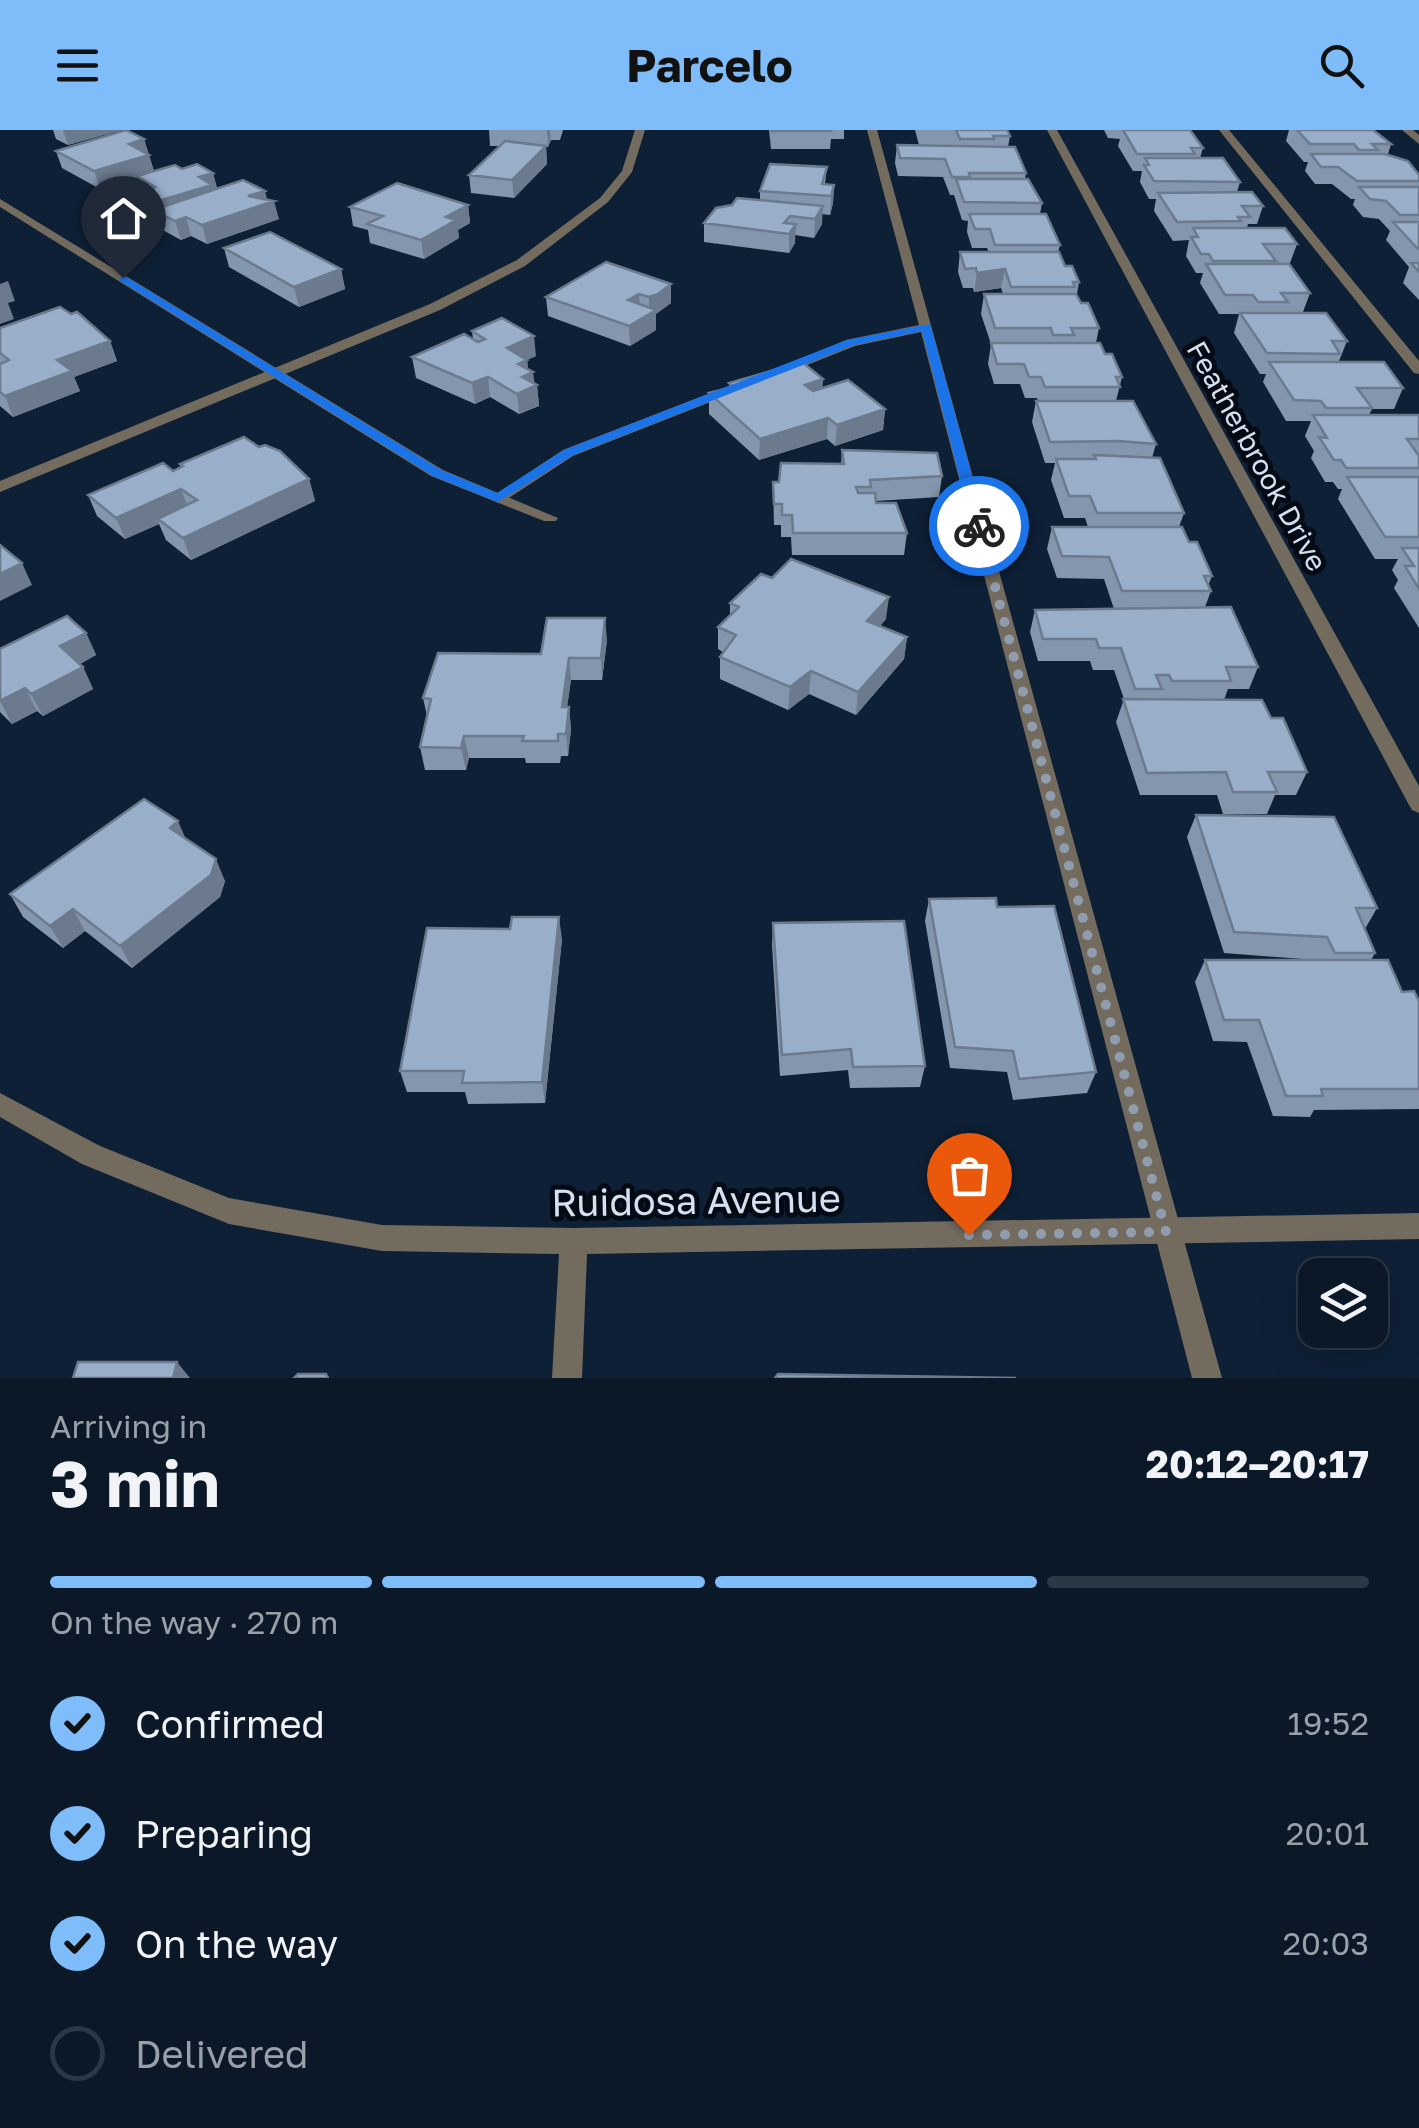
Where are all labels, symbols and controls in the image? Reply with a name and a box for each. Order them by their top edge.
icon: menu [50,38,105,93]
text: Parcelo [626,38,793,92]
icon: search [1314,38,1369,93]
pin [81,176,166,279]
icon: home [96,191,151,246]
street label: Featherbrook Drive [1181,335,1334,576]
courier [929,476,1029,576]
icon: bike [952,499,1007,554]
pin [927,1133,1012,1236]
icon: bag [942,1148,997,1203]
street label: Ruidosa Avenue [551,1174,841,1225]
map controls [1298,1258,1388,1348]
button: layers [1298,1258,1388,1348]
text: Arriving in [50,1407,207,1445]
text: 20:12–20:17 [1146,1441,1369,1486]
text: 3 min [50,1443,220,1521]
text: On the way · 270 m [50,1603,338,1641]
icon: check [50,1696,105,1751]
text: Confirmed [135,1701,325,1746]
text: 19:52 [1287,1704,1369,1742]
icon: check [50,1806,105,1861]
text: Preparing [135,1811,313,1856]
text: 20:01 [1286,1814,1369,1852]
icon: check [50,1916,105,1971]
text: On the way [135,1921,338,1966]
text: 20:03 [1282,1924,1369,1962]
text: Delivered [135,2031,308,2076]

